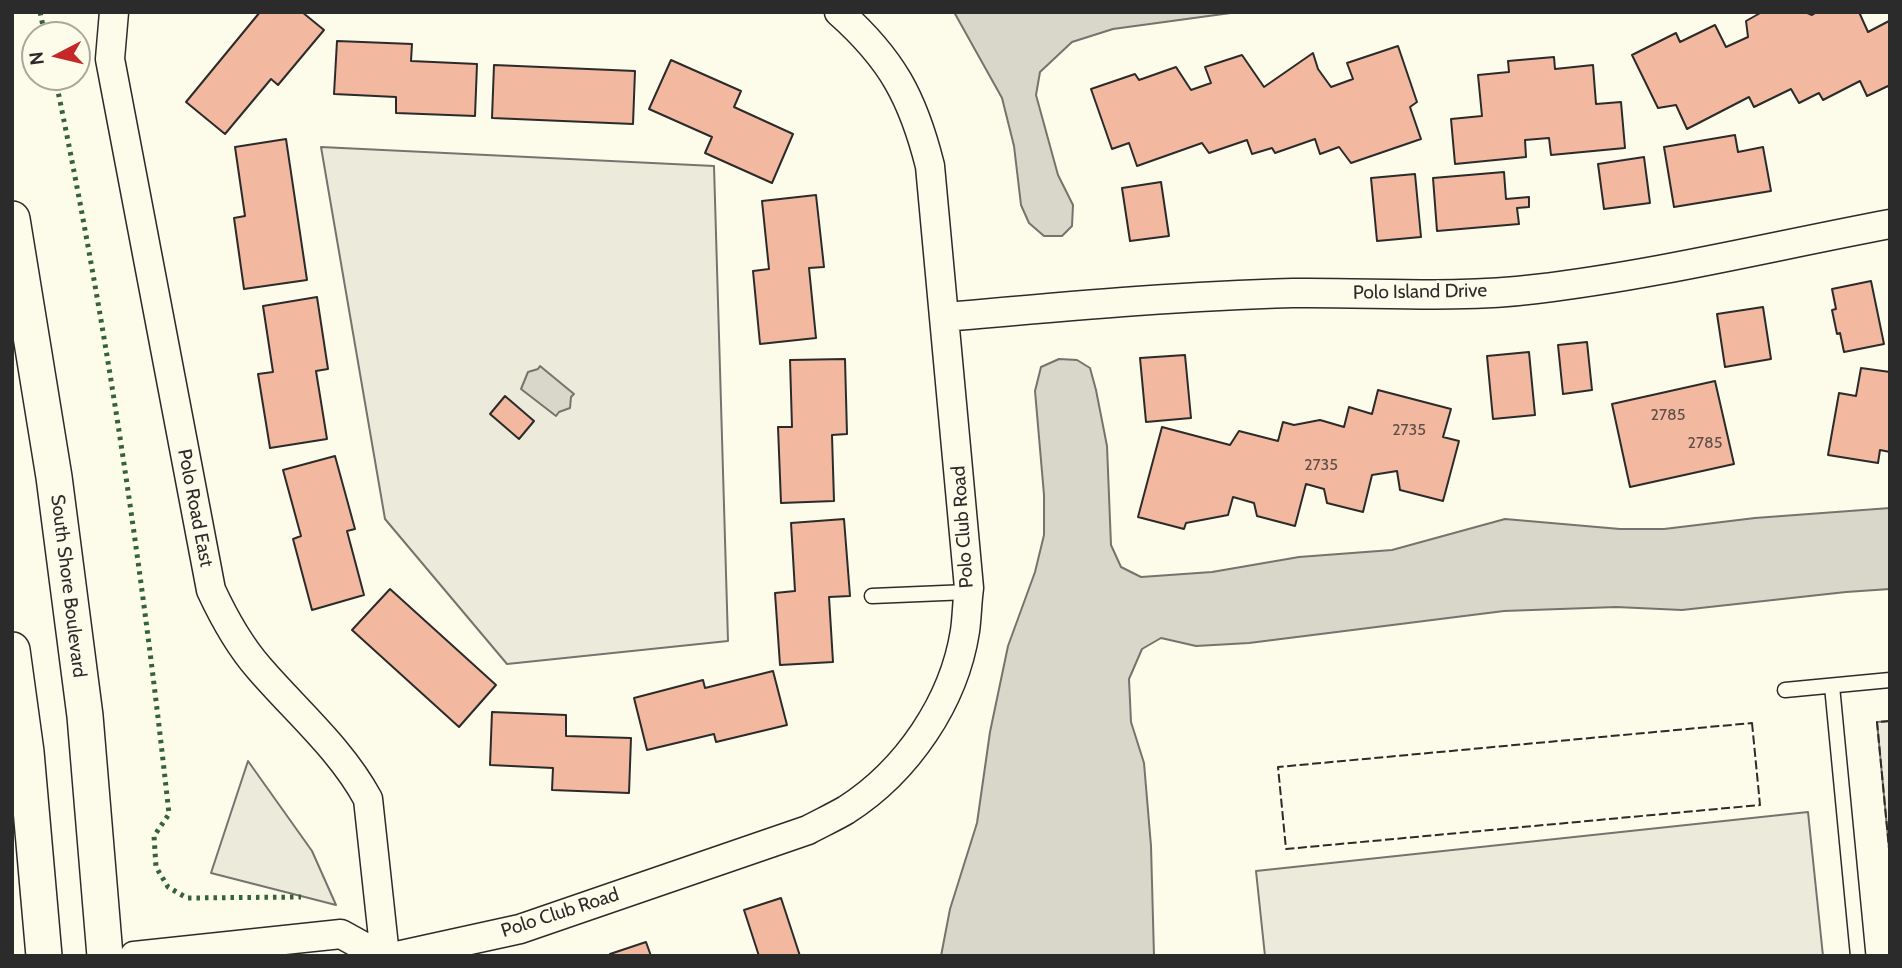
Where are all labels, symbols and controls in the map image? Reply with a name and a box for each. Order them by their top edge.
north arrow [21,21,91,91]
text: N [24,50,49,66]
street label: Polo Island Drive [1353,279,1487,305]
house number: 2785 [1651,405,1685,425]
house number: 2735 [1392,420,1426,440]
house number: 2785 [1688,433,1722,453]
street label: Polo Road East [172,447,218,569]
house number: 2735 [1304,455,1338,475]
street label: Polo Club Road [947,465,979,589]
street label: South Shore Boulevard [45,493,91,679]
street label: Polo Club Road [498,883,622,943]

